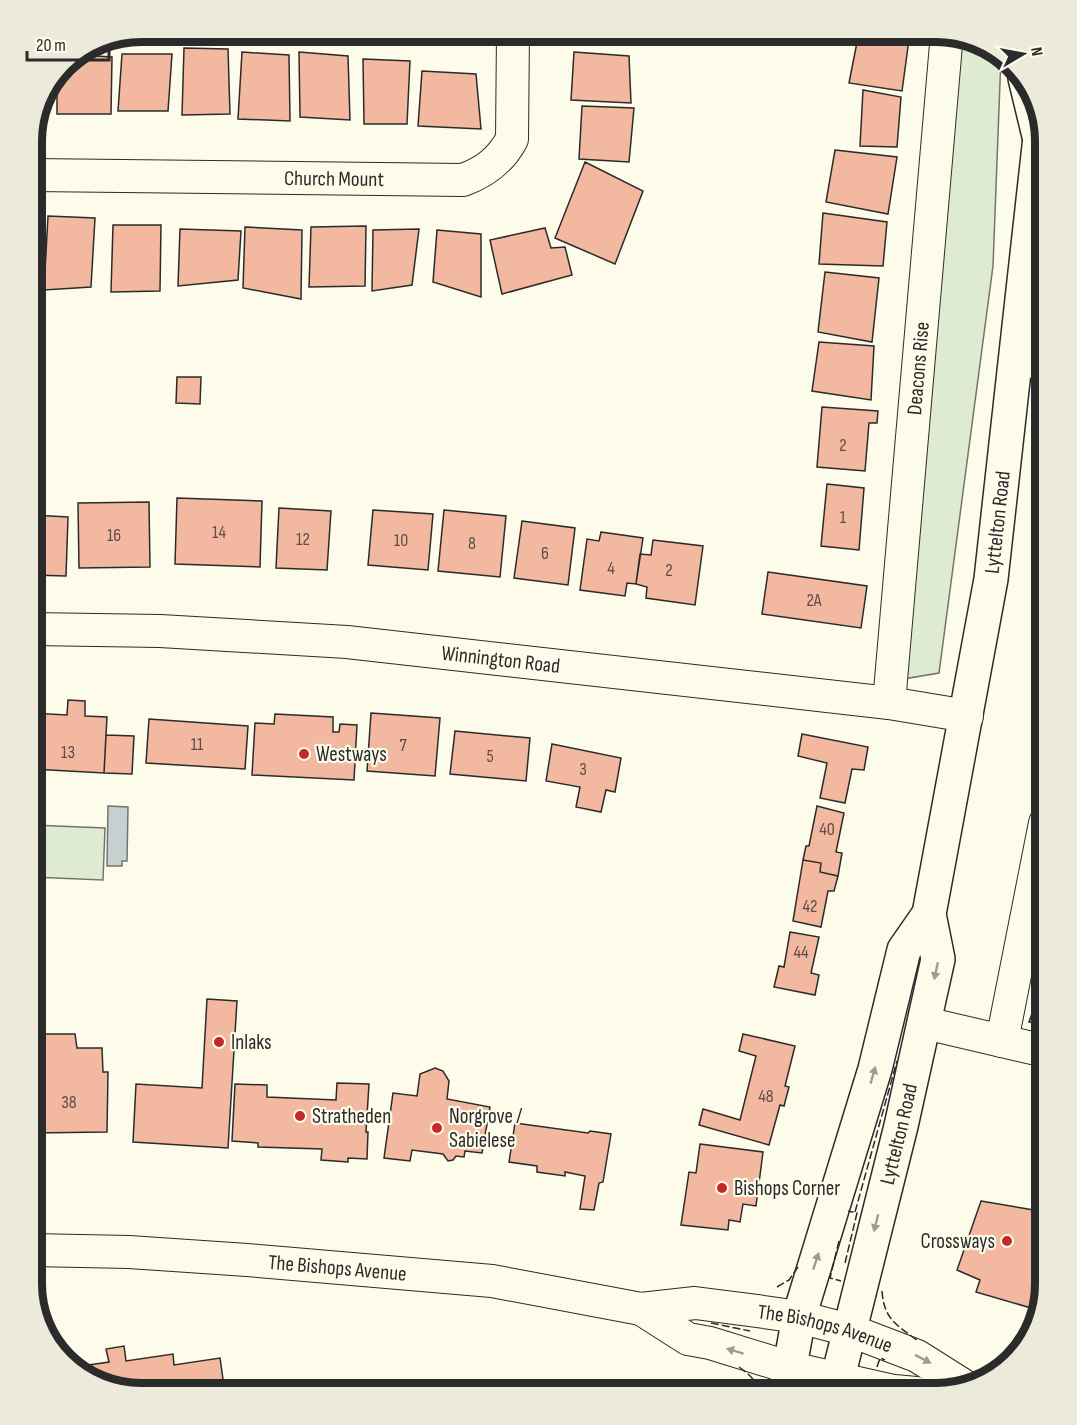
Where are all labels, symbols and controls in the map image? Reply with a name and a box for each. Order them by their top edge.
scale bar [27,24,110,62]
north arrow [993,24,1053,84]
text: 20 m [36,35,66,56]
text: N [1026,46,1046,58]
street label: Church Mount [284,165,384,192]
street label: Deacons Rise [901,321,934,416]
house number: 2 [839,435,847,456]
street label: Lyttelton Road [979,470,1015,575]
house number: 1 [840,507,847,528]
house number: 14 [212,522,226,543]
house number: 16 [107,525,121,546]
house number: 12 [296,529,310,550]
house number: 10 [394,530,408,551]
house number: 8 [468,533,476,554]
house number: 6 [541,543,549,564]
house number: 4 [607,558,615,579]
house number: 2 [665,560,673,581]
house number: 2A [806,590,822,611]
street label: Winnington Road [440,640,561,678]
house number: 11 [191,734,204,755]
house number: 7 [399,735,407,756]
house number: 13 [61,742,75,763]
place label: Westways [316,742,387,767]
house number: 5 [486,746,494,767]
marker: Westways [297,747,311,761]
house number: 3 [579,759,587,780]
house number: 40 [819,819,835,840]
house number: 42 [802,896,818,917]
house number: 44 [793,942,809,963]
one-way arrow [931,962,940,981]
place label: Inlaks [231,1030,272,1055]
marker: Inlaks [212,1035,226,1049]
one-way arrow [869,1066,878,1084]
street label: Lyttelton Road [874,1081,923,1187]
house number: 48 [758,1086,774,1107]
house number: 38 [61,1092,77,1113]
place label: Stratheden [312,1104,391,1129]
place label: Norgrove / Sabielese [449,1104,522,1153]
marker: Stratheden [293,1109,307,1123]
marker: Norgrove / Sabielese [430,1121,444,1135]
place label: Bishops Corner [734,1176,840,1201]
marker: Bishops Corner [715,1181,729,1195]
one-way arrow [871,1214,881,1232]
place label: Crossways [921,1229,995,1254]
marker: Crossways [1000,1234,1014,1248]
street label: The Bishops Avenue [267,1249,408,1286]
one-way arrow [812,1252,821,1270]
street label: The Bishops Avenue [756,1299,896,1358]
one-way arrow [726,1346,744,1355]
one-way arrow [914,1354,931,1364]

